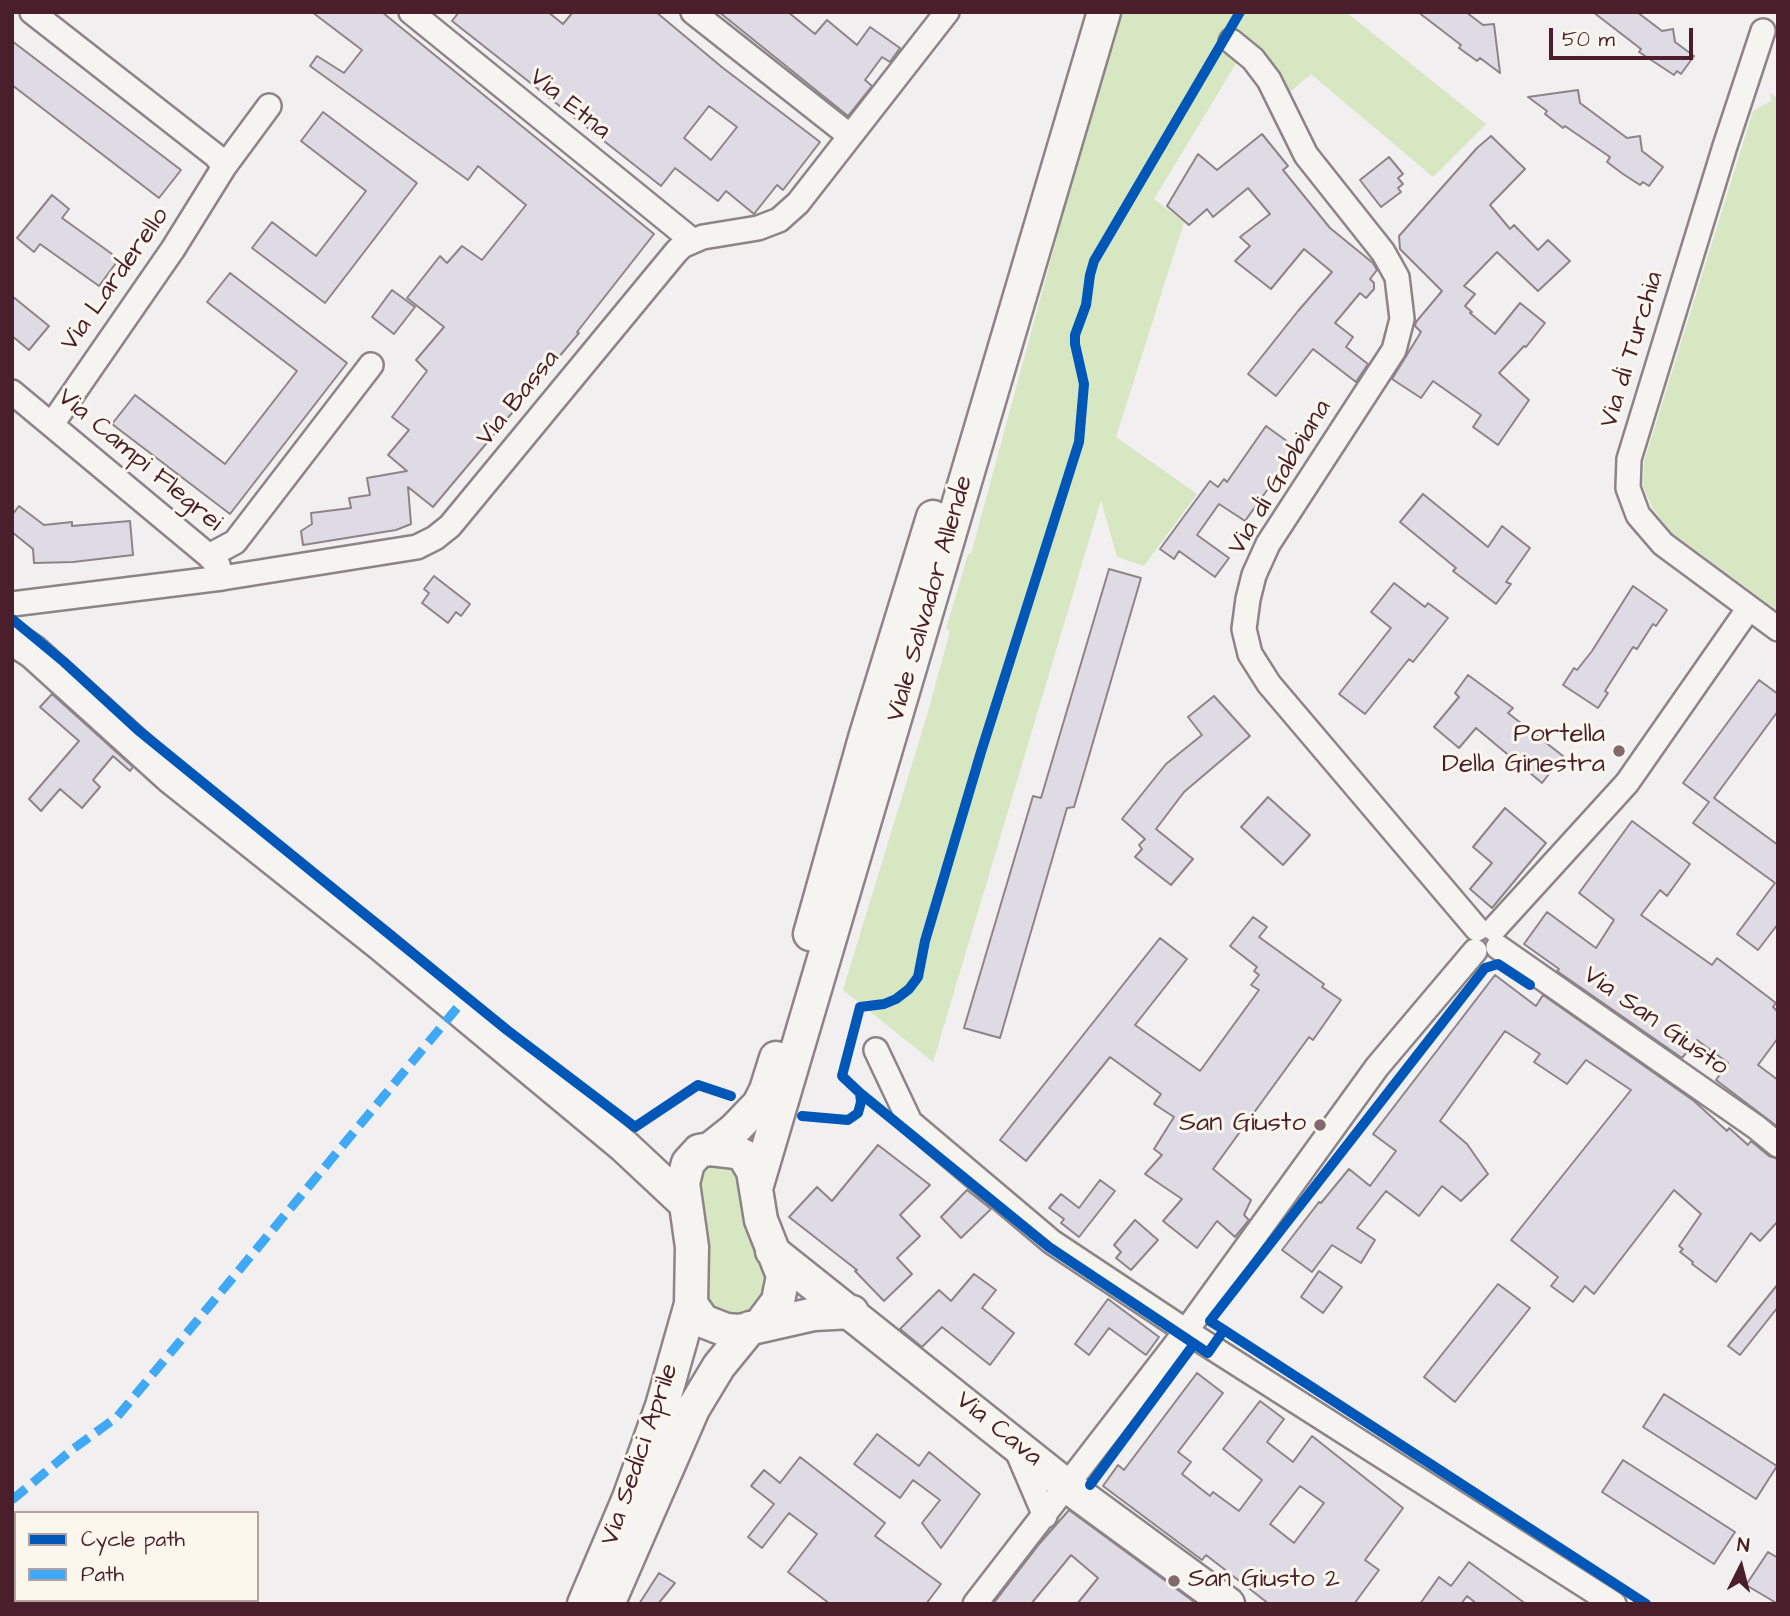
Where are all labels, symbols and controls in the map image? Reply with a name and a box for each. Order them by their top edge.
scale bar [1552,14,1696,58]
text: 50 m [1562,25,1615,54]
street label: Via Etna [522,63,616,147]
street label: Via Larderello [55,202,177,358]
street label: Via di Turchia [1594,268,1672,432]
street label: Via Bassa [471,345,567,453]
street label: Via Campi Flegrei [50,383,228,539]
street label: Via di Gabbiana [1222,395,1340,561]
street label: Viale Salvador Allende [881,472,981,726]
place label: Portella Della Ginestra [1442,720,1605,782]
marker: Portella Della Ginestra [1611,743,1627,759]
street label: Via San Giusto [1576,960,1734,1084]
place label: San Giusto [1179,1109,1306,1141]
marker: San Giusto [1312,1117,1328,1133]
street label: Via Sedici Aprile [595,1360,687,1550]
street label: Via Cava [948,1386,1048,1474]
legend [14,1511,259,1602]
text: Cycle path [81,1525,185,1554]
north arrow [1706,1532,1776,1602]
text: N [1736,1532,1751,1560]
text: Path [81,1560,124,1589]
place label: San Giusto 2 [1188,1565,1340,1597]
marker: San Giusto 2 [1166,1573,1182,1589]

